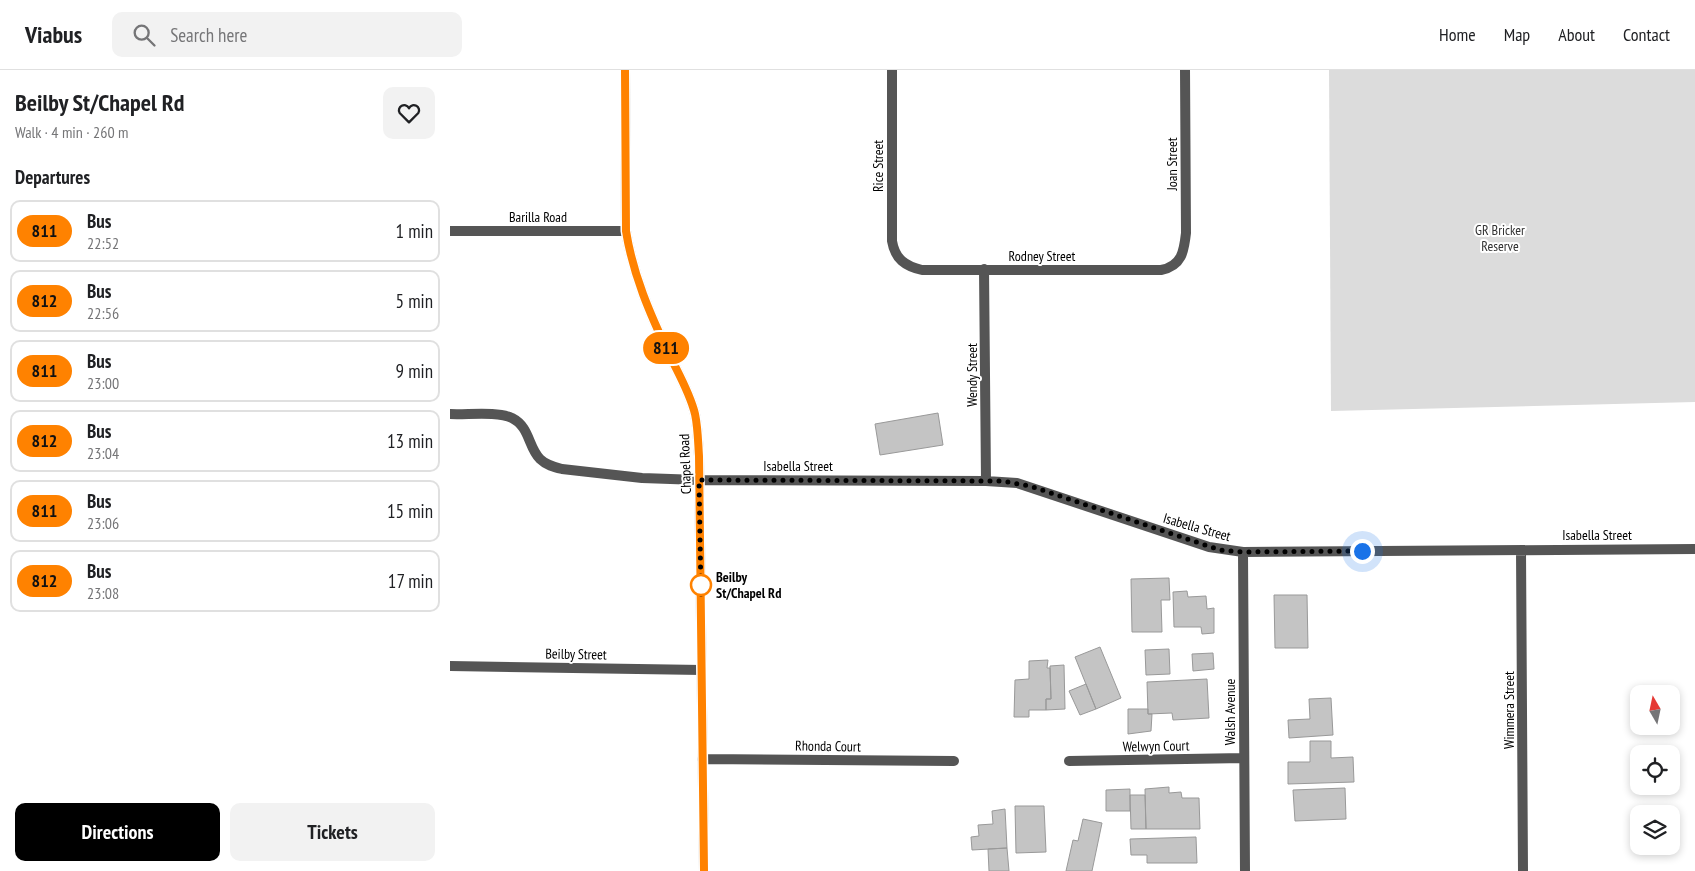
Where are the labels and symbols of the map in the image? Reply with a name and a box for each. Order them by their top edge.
street label: Joan Street [1163,137,1181,192]
street label: Rice Street [869,140,887,192]
street label: Barilla Road [509,208,567,226]
park label: GR Bricker Reserve [1475,221,1525,255]
street label: Rodney Street [1009,247,1076,265]
line badge: 811 [637,332,695,364]
street label: Wendy Street [963,343,981,407]
street label: Chapel Road [675,434,695,494]
street label: Isabella Street [763,457,833,475]
street label: Isabella Street [1161,509,1233,545]
street label: Isabella Street [1562,526,1632,544]
your location [1350,539,1375,564]
place label: Beilby St/Chapel Rd [716,568,781,602]
marker: Beilby St/Chapel Rd [690,574,712,596]
street label: Beilby Street [545,644,607,664]
street label: Wimmera Street [1500,671,1518,749]
street label: Walsh Avenue [1221,678,1239,745]
north arrow [1630,685,1680,735]
street label: Rhonda Court [795,736,861,756]
street label: Welwyn Court [1122,736,1190,756]

